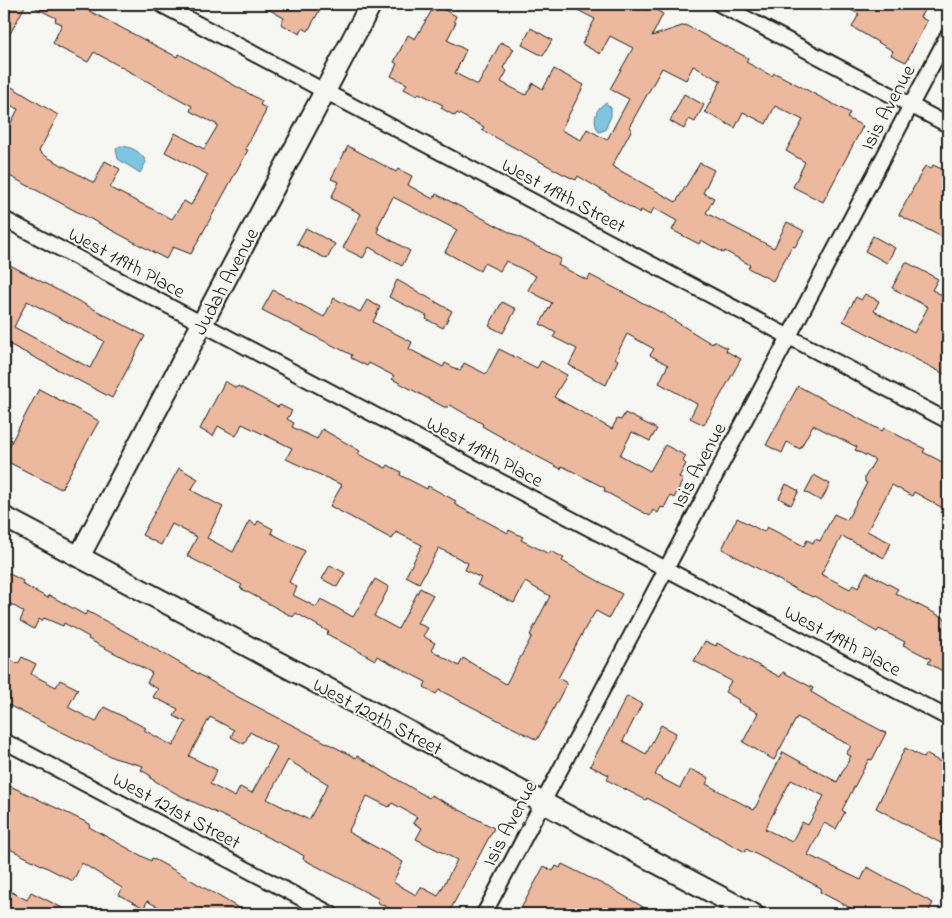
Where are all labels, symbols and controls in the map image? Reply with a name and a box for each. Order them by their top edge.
street label: Isis Avenue [854,60,924,156]
street label: West 119th Street [496,152,630,242]
street label: West 119th Place [62,221,189,307]
street label: Judah Avenue [187,223,268,341]
street label: West 119th Place [420,410,547,496]
street label: Isis Avenue [665,418,735,514]
street label: West 119th Place [778,599,905,685]
street label: West 120th Street [307,672,447,765]
street label: West 121st Street [107,766,245,858]
street label: Isis Avenue [476,776,546,872]

